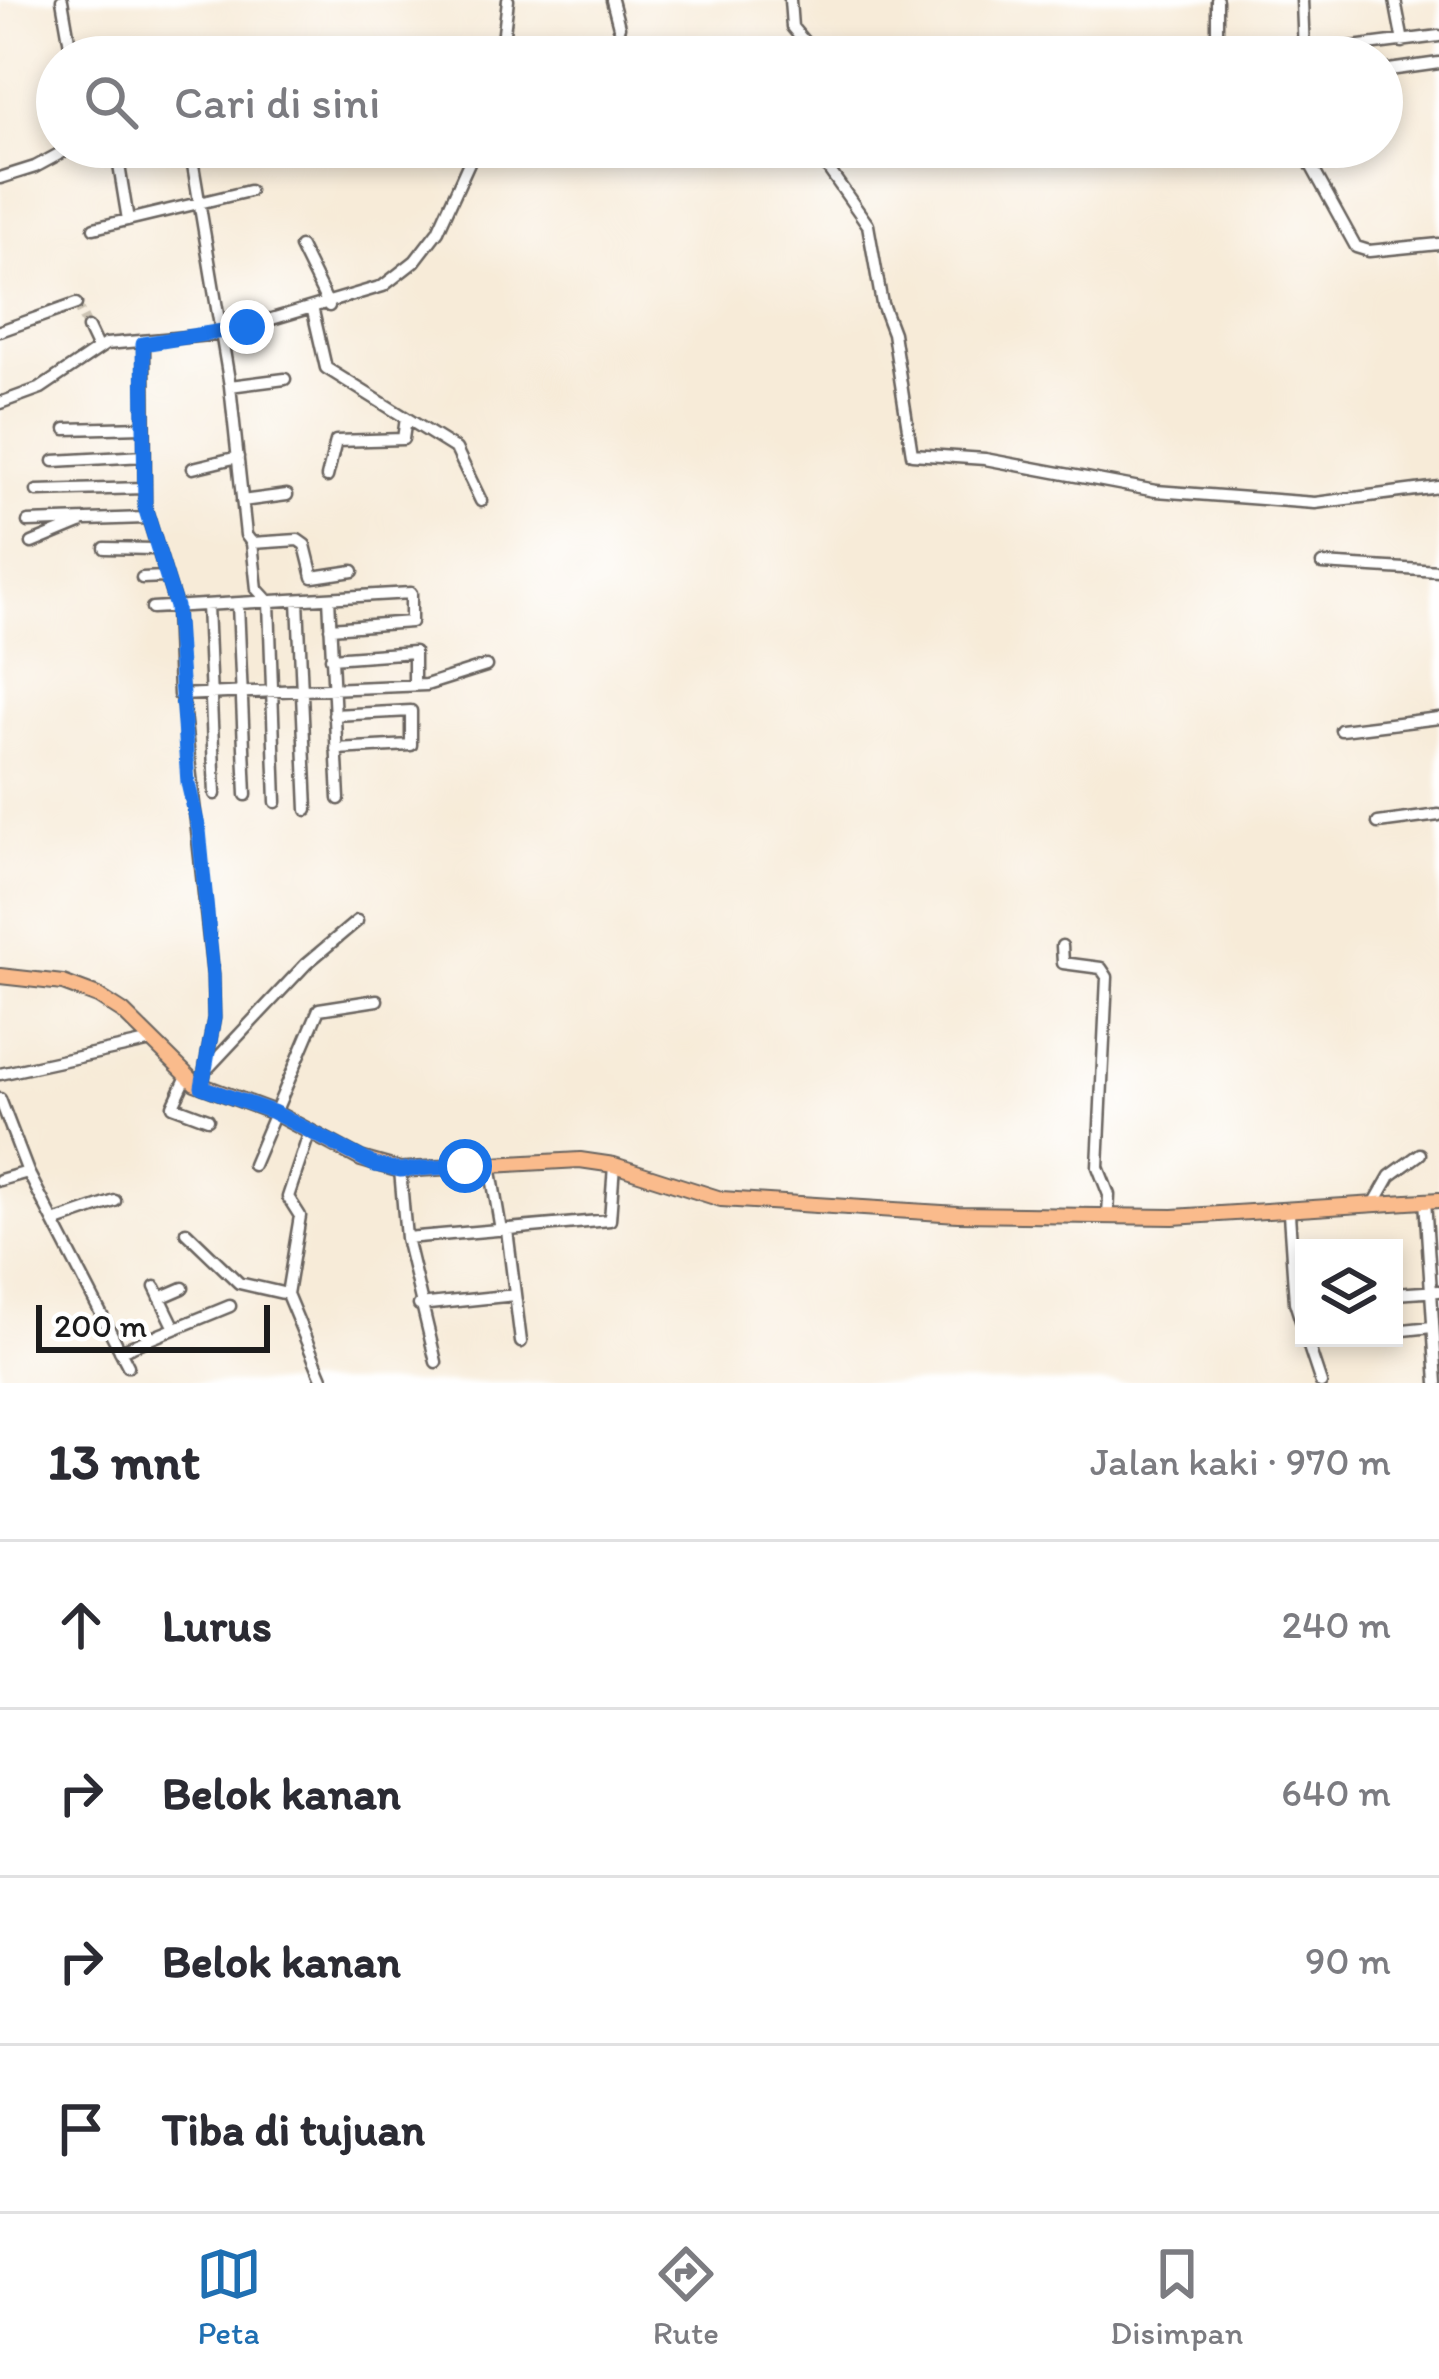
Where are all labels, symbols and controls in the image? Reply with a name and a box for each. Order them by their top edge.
search box [36,36,1403,168]
icon: search [78,69,144,135]
text: Cari di sini [174,75,380,129]
route end [220,300,274,354]
route start [438,1139,492,1193]
map controls [1295,1239,1403,1347]
button: layers [1295,1239,1403,1347]
scale bar [36,1299,270,1352]
text: 200 m [54,1306,147,1345]
text: 13 mnt [48,1431,200,1492]
text: Jalan kaki · 970 m [1090,1438,1391,1485]
icon: ahead [48,1592,114,1658]
text: Lurus [162,1598,272,1652]
text: 240 m [1281,1601,1391,1648]
icon: right [48,1760,114,1826]
text: Belok kanan [162,1766,401,1820]
text: 640 m [1281,1769,1391,1816]
icon: right [48,1928,114,1994]
text: Belok kanan [162,1934,401,1988]
text: 90 m [1305,1937,1391,1984]
icon: arrive [48,2096,114,2162]
text: Tiba di tujuan [162,2102,425,2156]
tab: Peta [196,2241,262,2352]
tab: Rute [653,2241,719,2352]
tab: Disimpan [1110,2241,1243,2352]

